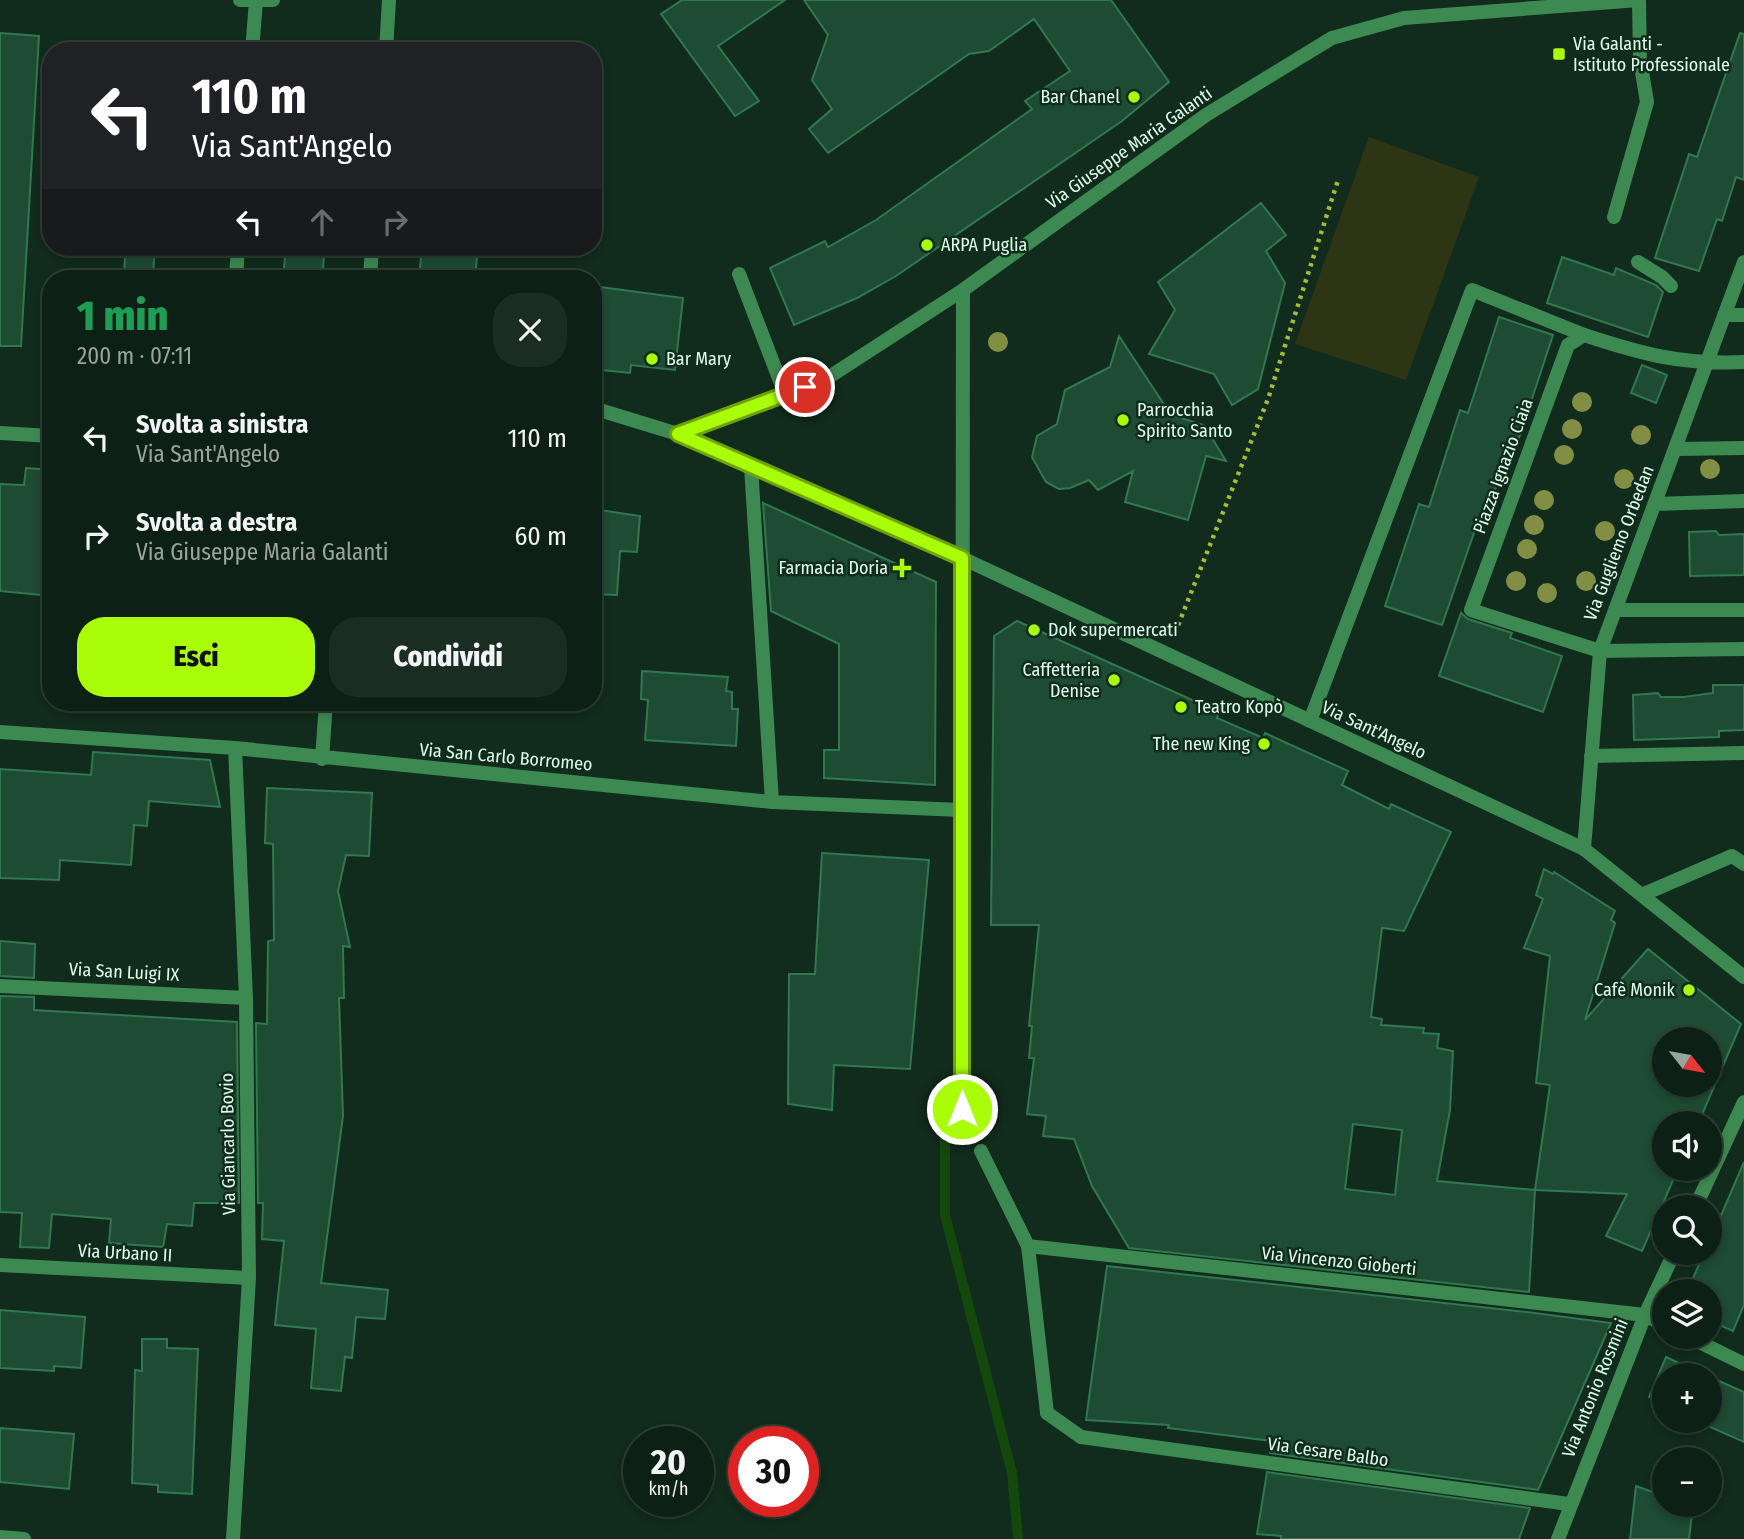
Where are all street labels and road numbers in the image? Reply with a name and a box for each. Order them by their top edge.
street label: Via Giuseppe Maria Galanti [1042,82,1216,214]
street label: Piazza Ignazio Ciaia [1468,395,1538,537]
street label: Via Gugliemo Orbedan [1579,462,1659,624]
street label: Via Sant'Angelo [1318,696,1430,764]
street label: Via San Carlo Borromeo [419,738,593,776]
street label: Via San Luigi IX [68,958,180,986]
street label: Via Giancarlo Bovio [216,1073,240,1215]
street label: Via Urbano II [77,1240,173,1266]
street label: Via Vincenzo Gioberti [1260,1242,1418,1280]
street label: Via Antonio Rosmini [1557,1315,1633,1461]
street label: Via Cesare Balbo [1266,1433,1390,1471]

